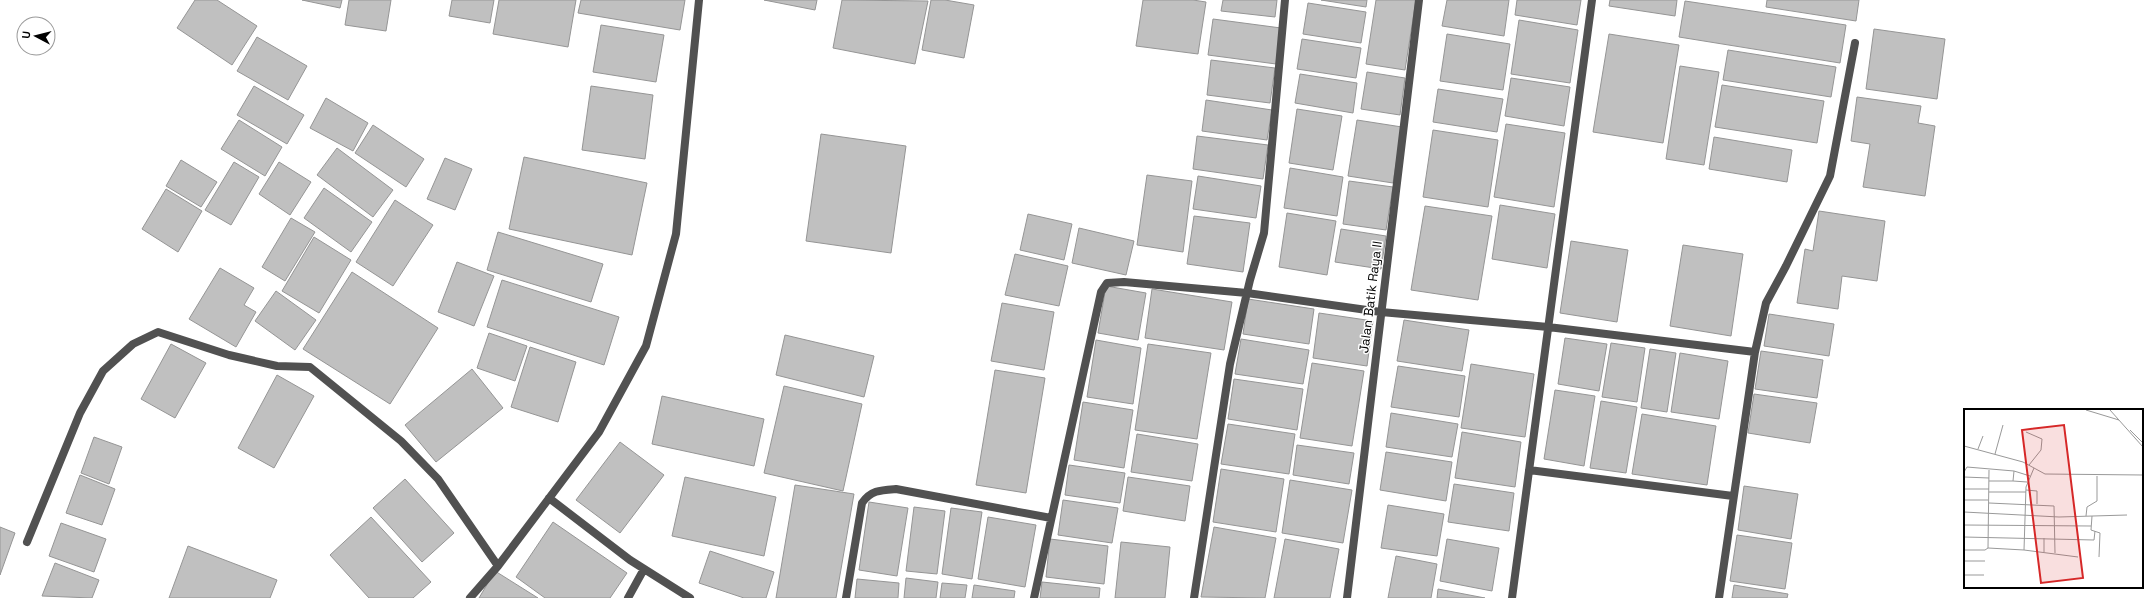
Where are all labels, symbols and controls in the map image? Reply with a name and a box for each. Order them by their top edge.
north arrow [16,16,56,56]
text: U [19,30,33,39]
street label: Jalan Batik Raya II [1355,240,1386,354]
inset map [1964,409,2143,588]

